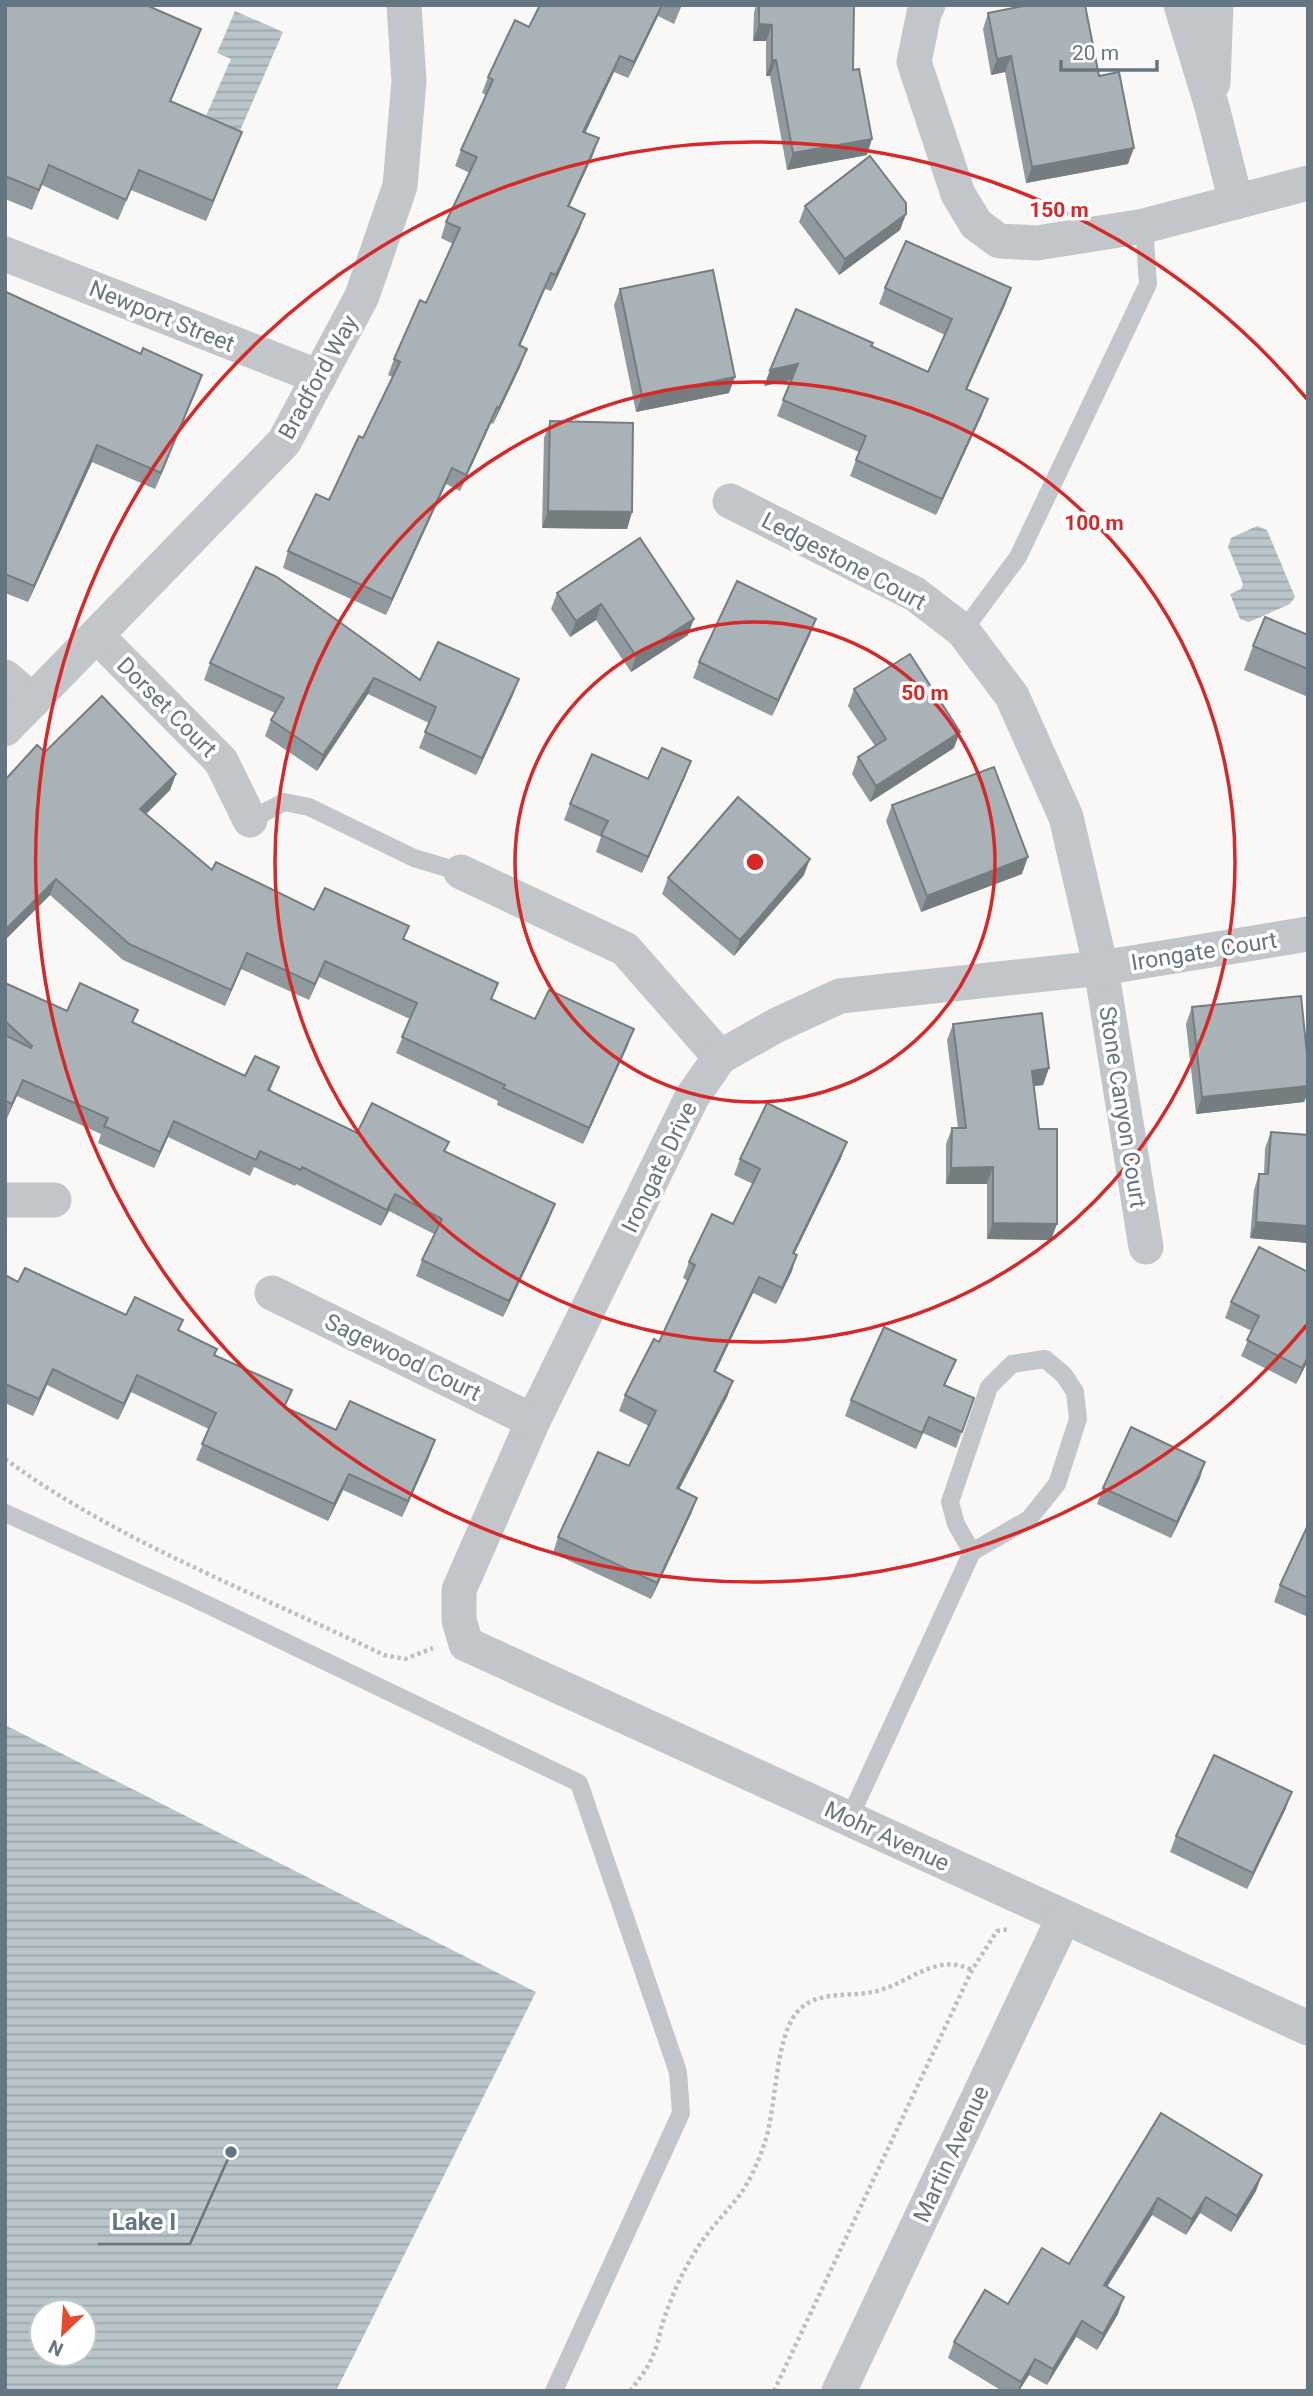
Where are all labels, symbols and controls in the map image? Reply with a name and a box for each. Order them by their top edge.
scale bar [1061,28,1157,72]
text: 20 m [1072,41,1119,65]
text: 150 m [1029,198,1089,222]
street label: Newport Street [85,275,238,358]
street label: Bradford Way [273,310,364,444]
street label: Ledgestone Court [757,507,931,616]
text: 100 m [1064,511,1124,535]
street label: Dorset Court [111,652,222,763]
text: 50 m [901,681,949,705]
centre of rings [743,850,767,874]
street label: Irongate Court [1129,927,1279,976]
street label: Stone Canyon Court [1093,1004,1152,1210]
street label: Irongate Drive [616,1097,703,1237]
street label: Sagewood Court [320,1308,485,1407]
street label: Mohr Avenue [820,1796,953,1877]
street label: Martin Avenue [908,2082,995,2227]
callout: Lake I [98,2199,190,2244]
text: Lake I [112,2208,176,2236]
north arrow [28,2298,98,2368]
text: N [45,2335,67,2361]

